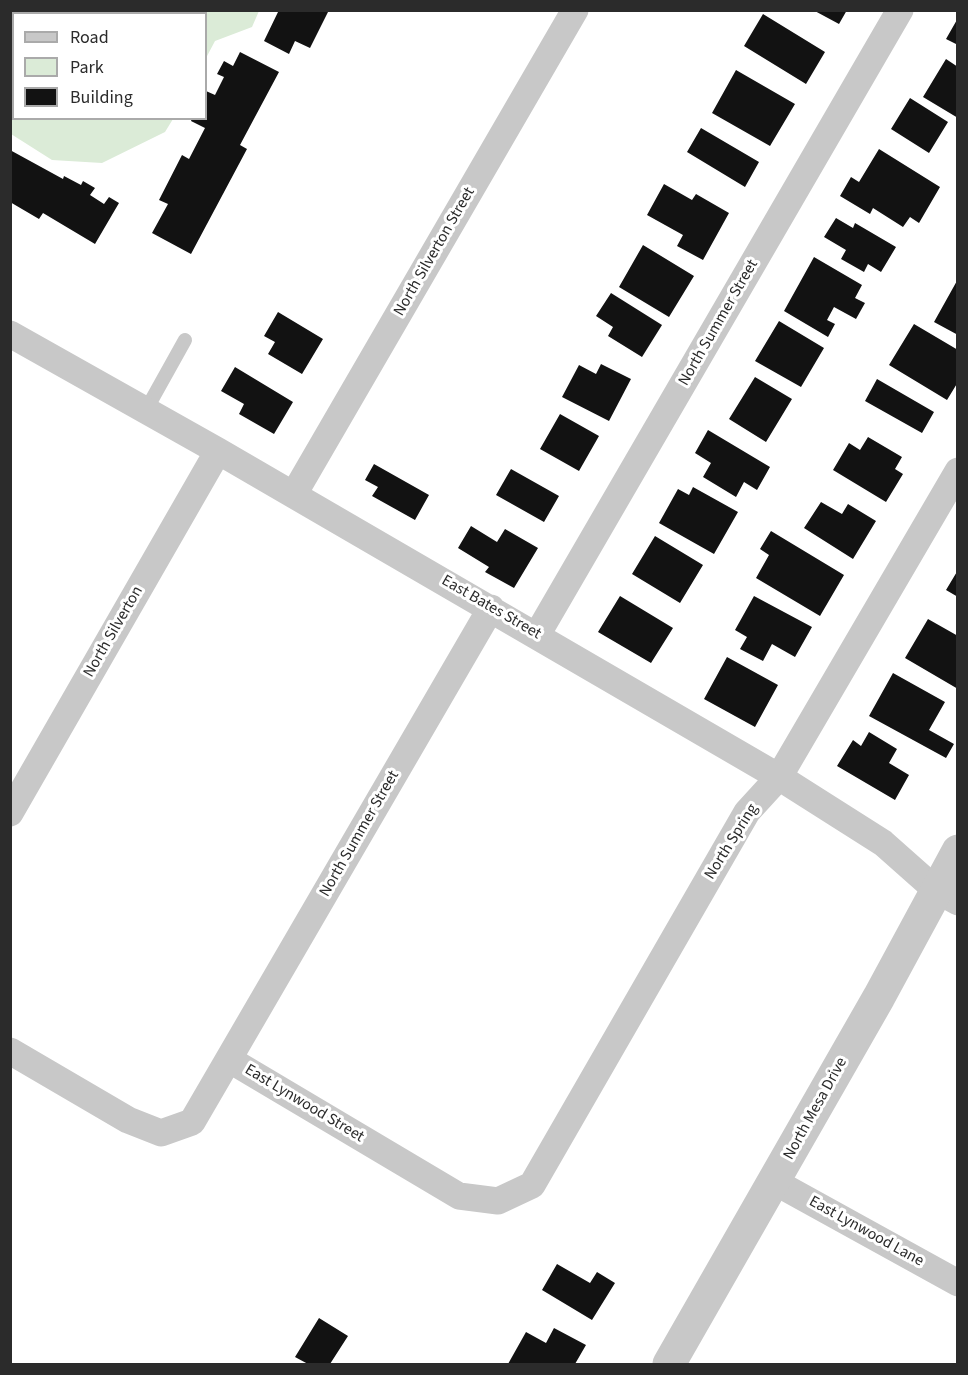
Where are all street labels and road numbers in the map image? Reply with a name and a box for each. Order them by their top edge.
street label: North Silverton Street [390,184,480,320]
street label: North Summer Street [675,257,763,389]
street label: East Bates Street [438,572,544,644]
street label: North Silverton [80,583,148,681]
street label: North Summer Street [316,768,404,900]
street label: North Spring [701,801,763,883]
street label: North Mesa Drive [780,1054,852,1164]
street label: East Lynwood Street [241,1061,367,1147]
street label: East Lynwood Lane [805,1193,927,1271]

